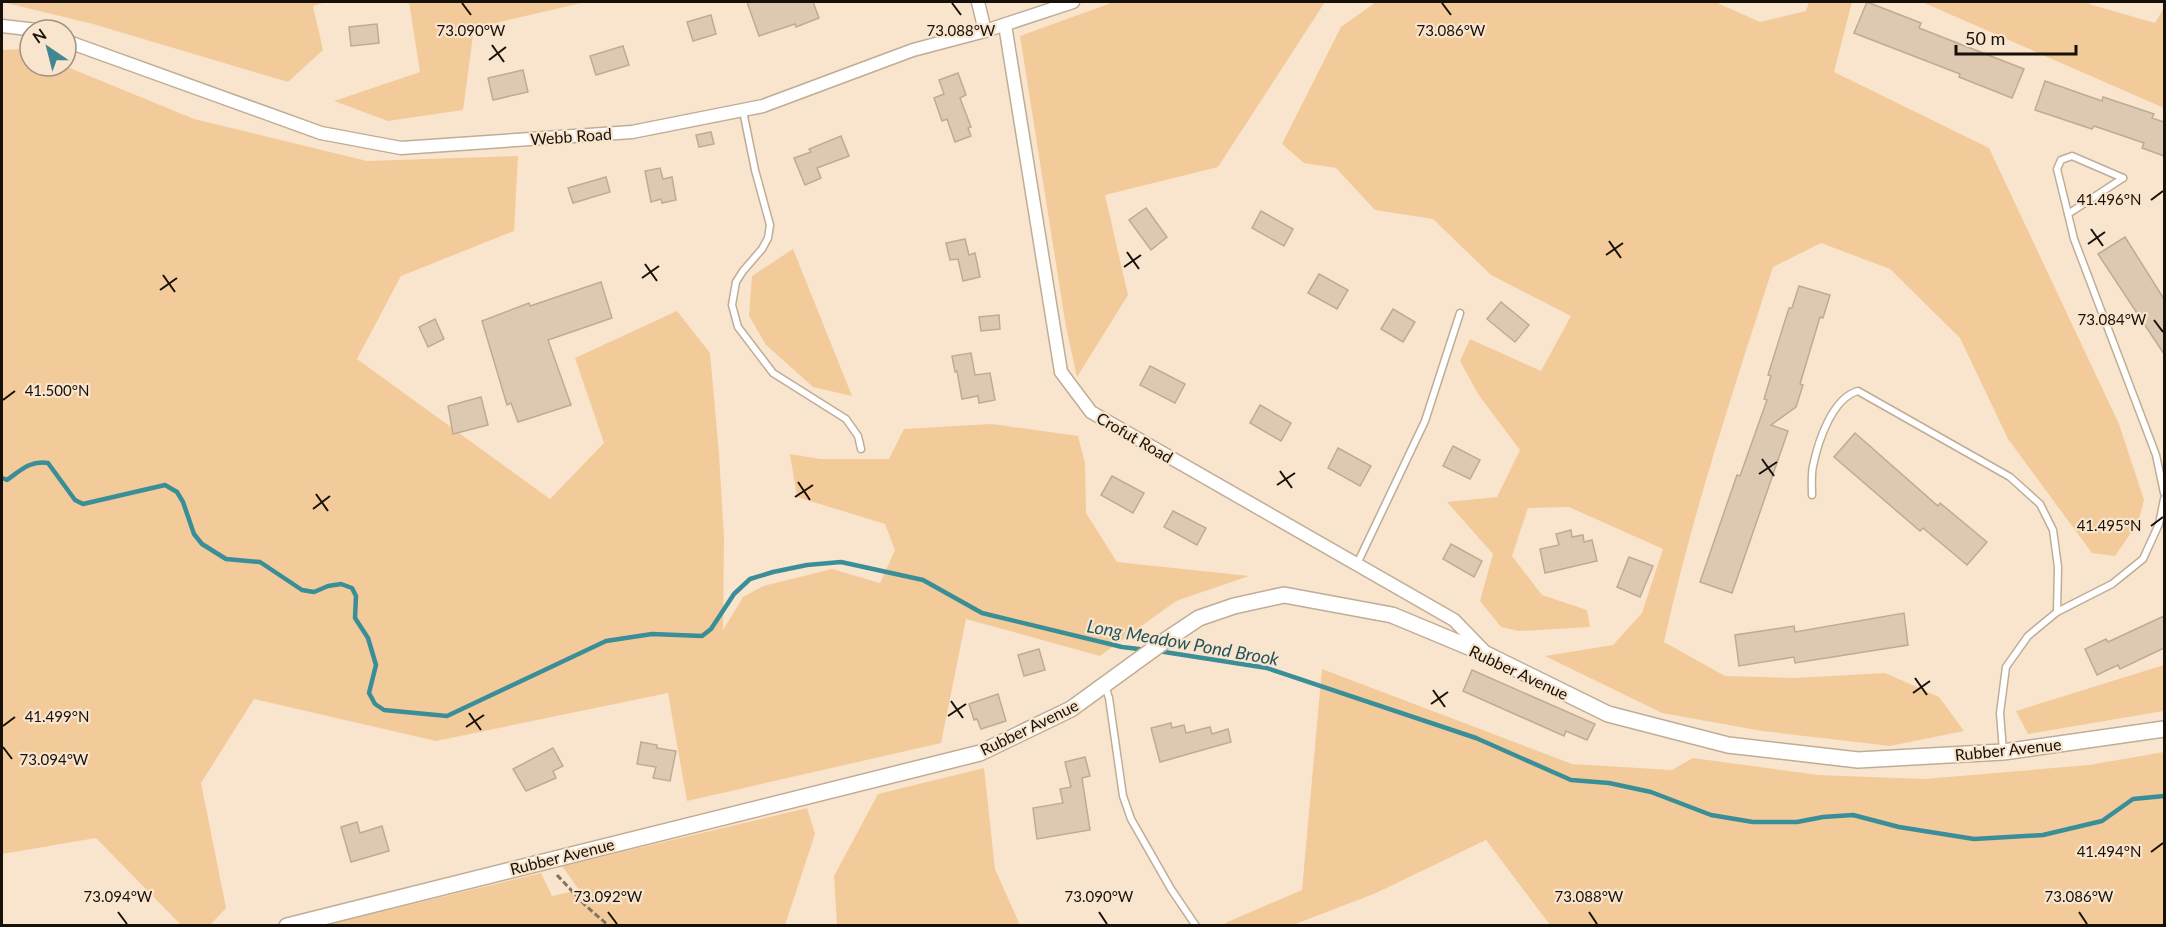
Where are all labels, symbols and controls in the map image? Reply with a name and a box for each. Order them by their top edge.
north arrow [18,18,78,78]
scale bar [1956,18,2076,56]
text: 73.090°W [437,21,506,39]
text: 73.088°W [927,21,996,39]
text: 73.086°W [1417,21,1486,39]
text: N [29,24,50,47]
text: 50 m [1965,27,2005,49]
street label: Webb Road [530,124,612,148]
text: 41.496°N [2077,190,2141,208]
text: 73.084°W [2078,310,2147,328]
text: 41.500°N [25,381,89,399]
street label: Crofut Road [1093,408,1177,466]
text: 41.495°N [2077,516,2141,534]
water label: Long Meadow Pond Brook [1085,614,1281,670]
street label: Rubber Avenue [1466,641,1572,703]
street label: Rubber Avenue [977,695,1081,759]
text: 41.499°N [25,707,89,725]
street label: Rubber Avenue [1954,734,2062,764]
text: 73.094°W [20,750,89,768]
street label: Rubber Avenue [508,834,616,878]
text: 41.494°N [2077,842,2141,860]
text: 73.094°W [84,887,153,905]
text: 73.092°W [574,887,643,905]
text: 73.090°W [1065,887,1134,905]
text: 73.088°W [1555,887,1624,905]
text: 73.086°W [2045,887,2114,905]

